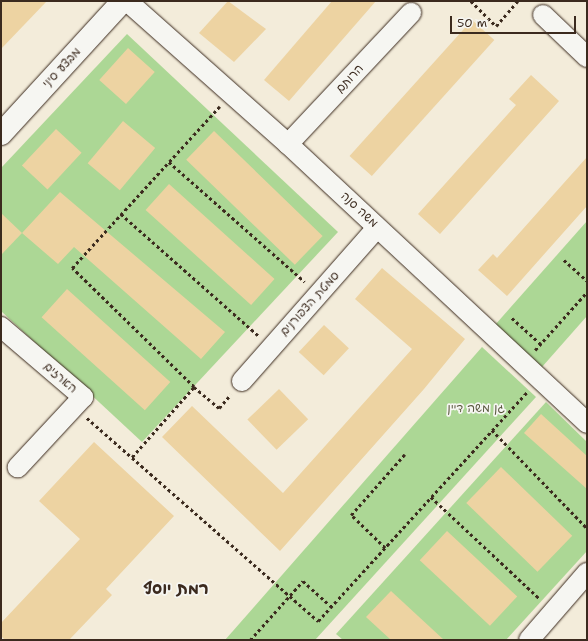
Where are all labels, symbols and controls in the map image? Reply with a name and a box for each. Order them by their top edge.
scale bar [452,8,578,34]
text: 50 m [457,15,487,31]
street label: מבצע סיני [40,45,84,91]
street label: הרותם [333,62,367,96]
street label: משה סנה [337,189,381,231]
street label: סמטת הצפורנים [277,269,343,339]
street label: הארזים [40,360,80,396]
park label: גן משה דיין [447,402,505,416]
district label: רמת יוסף [143,579,209,599]

